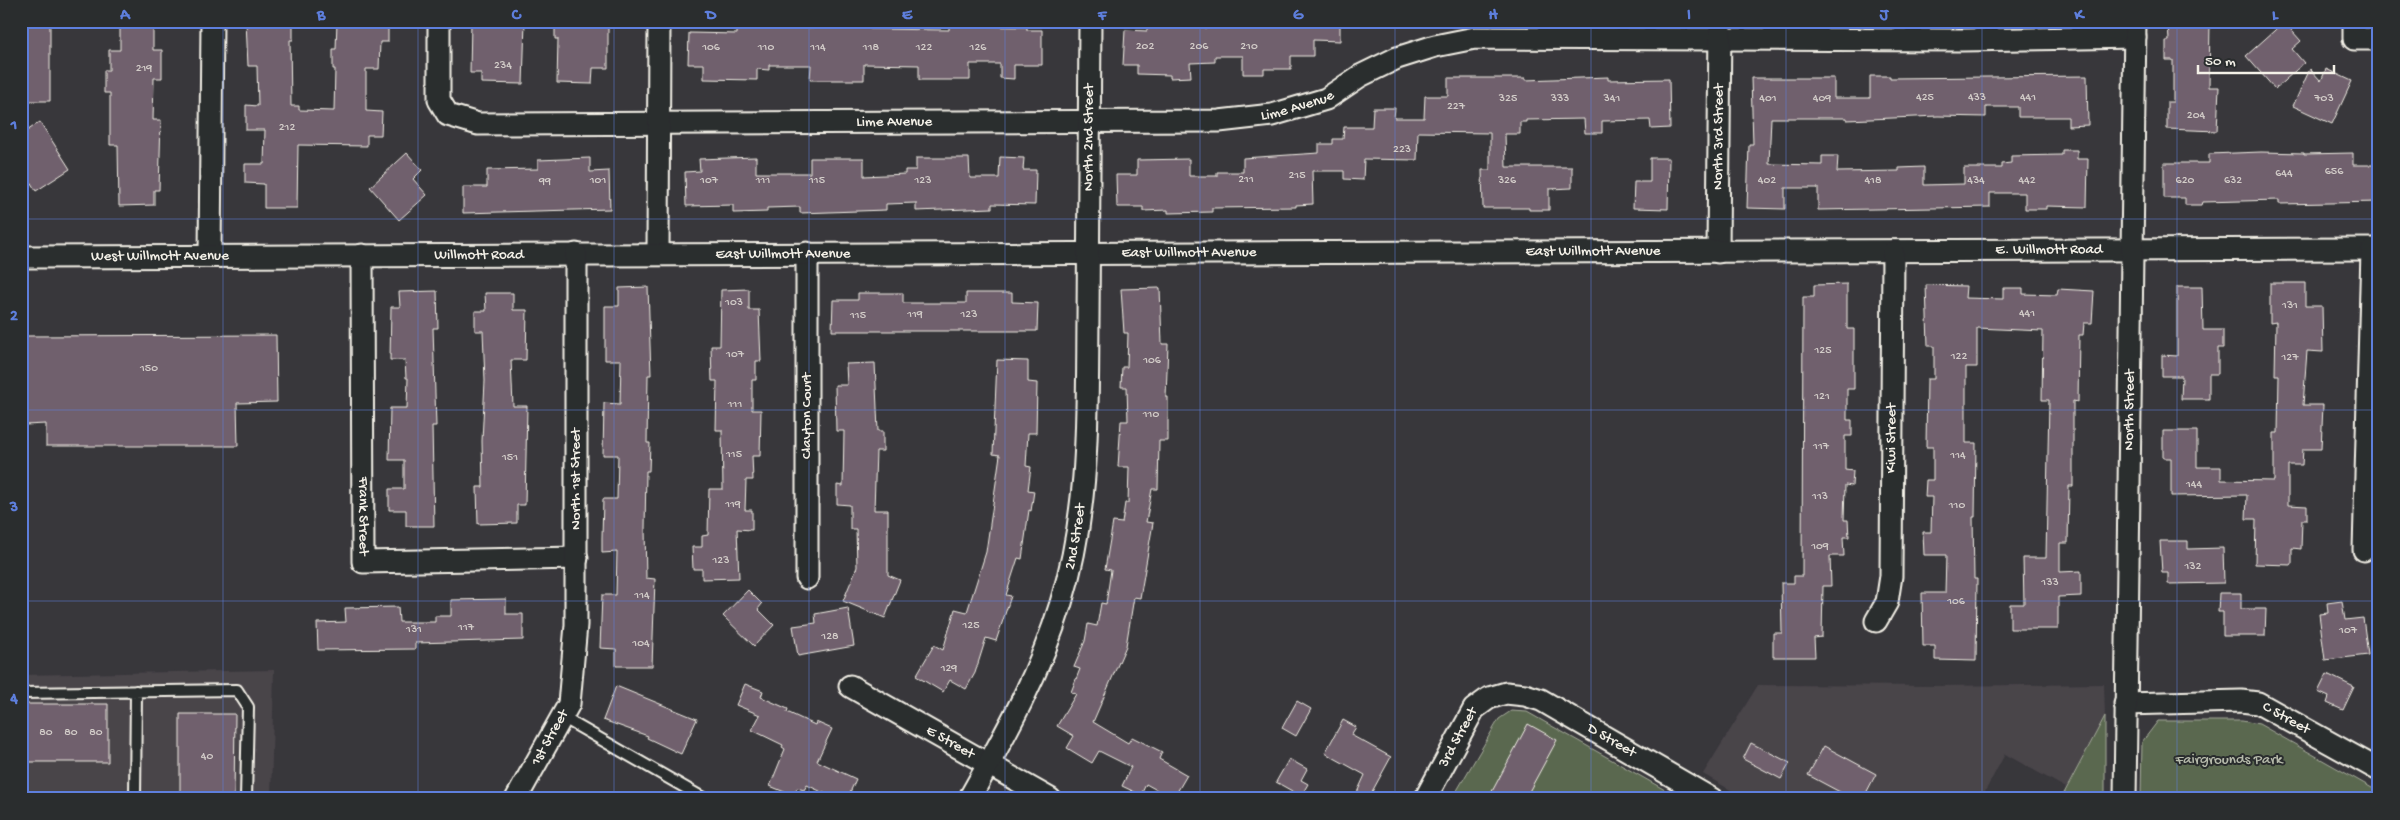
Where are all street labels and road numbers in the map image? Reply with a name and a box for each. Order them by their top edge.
street label: North 2nd Street [1080,82,1098,191]
street label: North 3rd Street [1710,82,1728,190]
street label: Lime Avenue [1260,87,1338,125]
street label: Lime Avenue [856,113,932,131]
street label: E. Willmott Road [1995,241,2104,259]
street label: East Willmott Avenue [1525,242,1661,261]
street label: East Willmott Avenue [1121,244,1257,262]
street label: East Willmott Avenue [715,245,851,264]
street label: Willmott Road [434,246,525,265]
street label: West Willmott Avenue [91,247,229,266]
street label: North Street [2120,368,2140,450]
street label: Clayton Court [798,371,816,459]
street label: Kiwi Street [1883,401,1901,473]
street label: North 1st Street [567,426,585,530]
street label: Frank Street [354,476,372,557]
street label: 2nd Street [1061,501,1090,572]
street label: C Street [2259,698,2314,740]
street label: 3rd Street [1434,703,1483,771]
street label: 1st Street [527,705,574,770]
street label: D Street [1583,719,1641,763]
street label: E Street [923,722,979,764]

